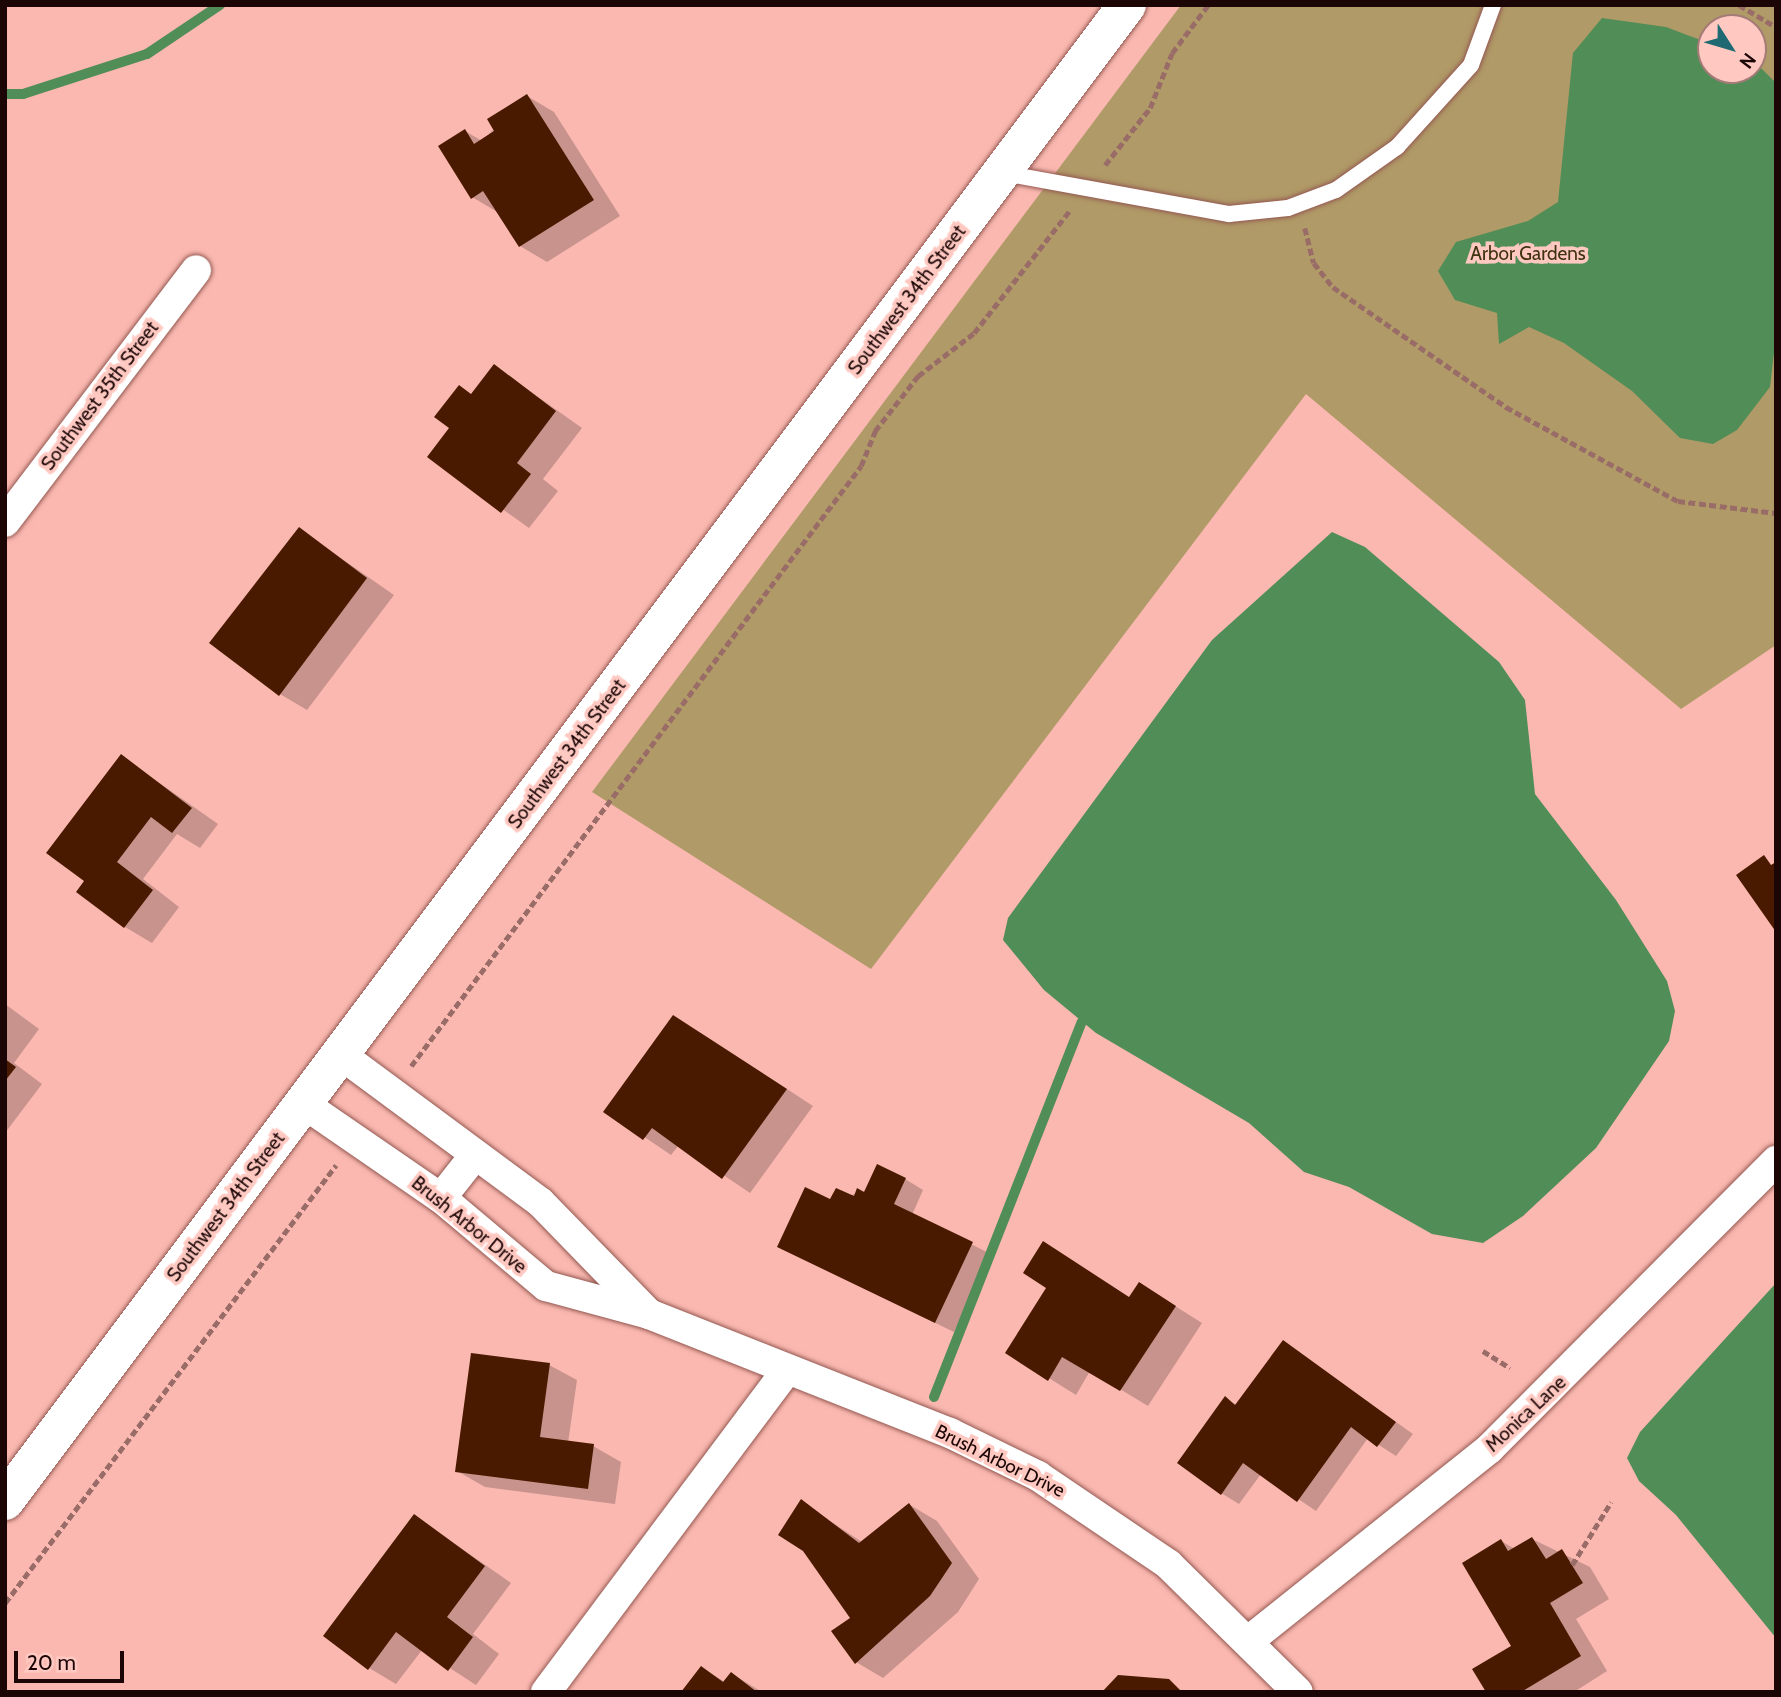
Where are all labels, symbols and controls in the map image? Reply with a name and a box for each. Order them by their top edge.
north arrow [1697,14,1767,84]
text: N [1734,48,1761,73]
street label: Southwest 34th Street [843,221,971,379]
park label: Arbor Gardens [1470,243,1586,265]
street label: Southwest 35th Street [37,317,163,475]
street label: Southwest 34th Street [503,675,631,833]
street label: Southwest 34th Street [162,1128,290,1286]
street label: Brush Arbor Drive [407,1172,531,1278]
street label: Monica Lane [1481,1371,1571,1457]
street label: Brush Arbor Drive [932,1420,1068,1502]
scale bar [18,1638,128,1682]
text: 20 m [27,1650,76,1675]

